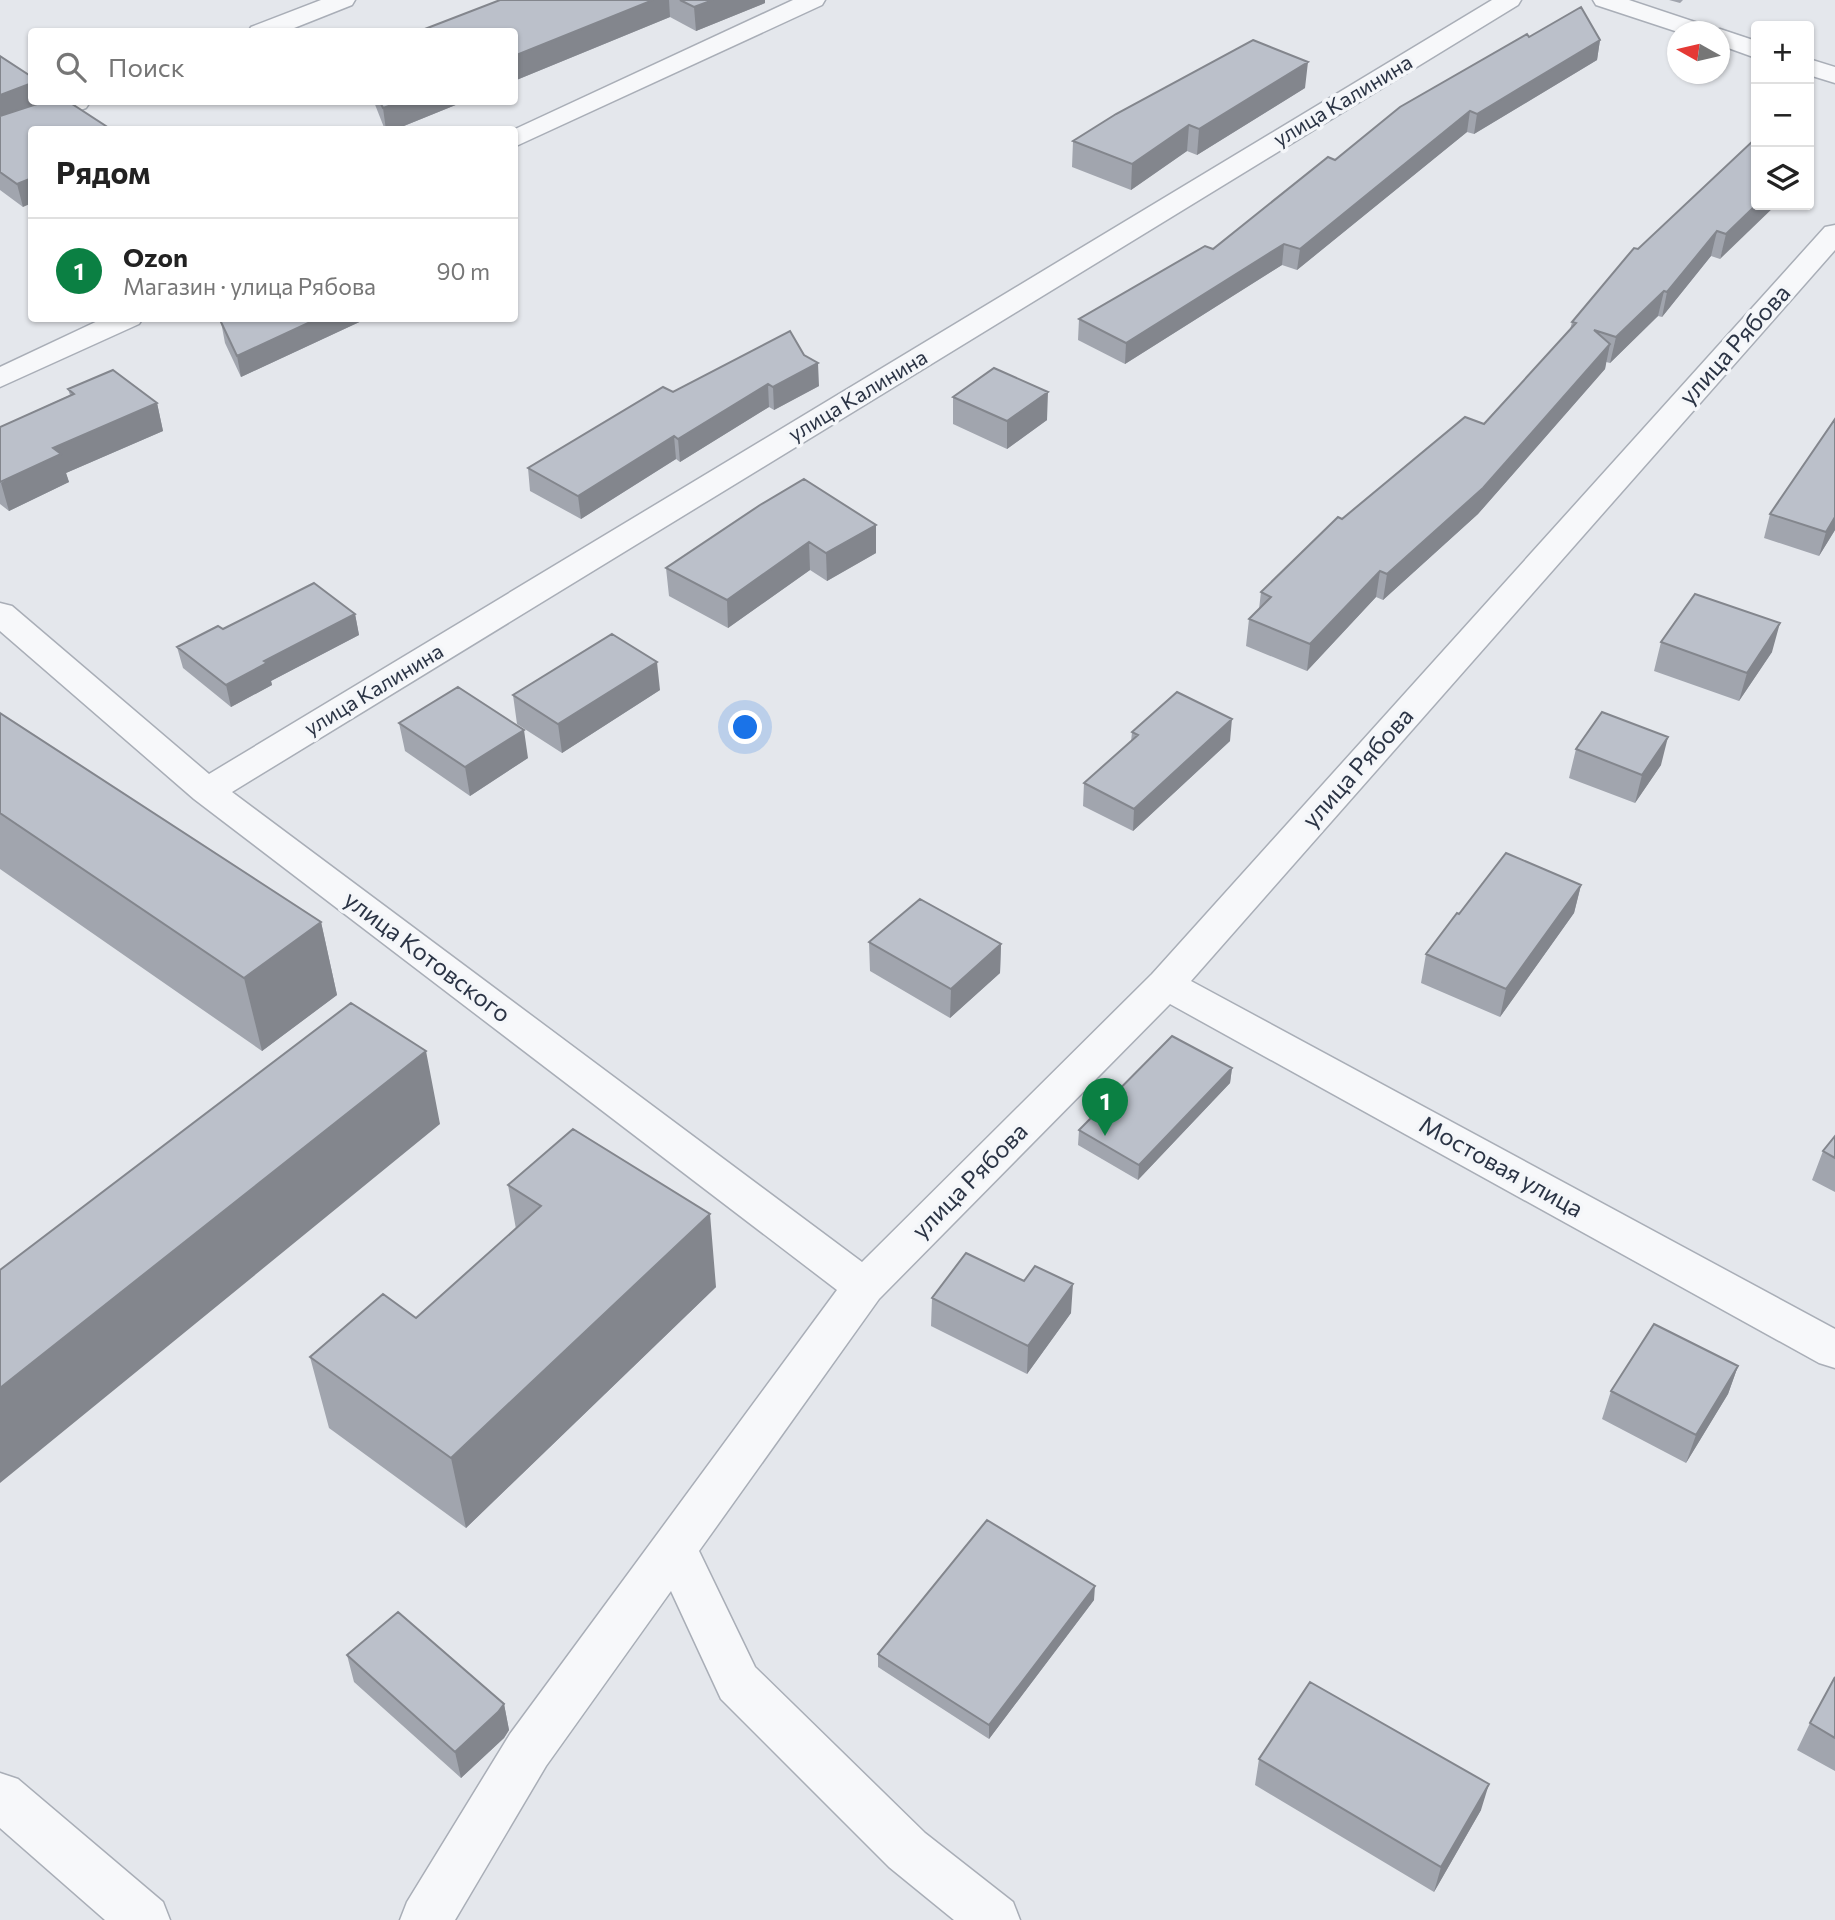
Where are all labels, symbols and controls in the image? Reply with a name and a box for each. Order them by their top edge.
north arrow [1667,21,1730,84]
map controls [1751,21,1814,210]
button: + [1751,21,1814,84]
search box [28,28,518,105]
icon: search [52,48,90,86]
street label: улица Калинина [1268,48,1416,151]
text: Поиск [108,51,185,82]
button: − [1751,84,1814,147]
button: layers [1751,147,1814,210]
text: Рядом [56,153,150,190]
text: Ozon [123,241,188,272]
text: 1 [74,257,84,285]
text: 90 m [437,257,490,285]
text: Магазин · улица Рябова [123,272,376,300]
street label: улица Рябова [1672,278,1796,410]
street label: улица Калинина [783,343,931,446]
street label: улица Калинина [299,637,447,740]
street label: улица Рябова [1295,701,1419,833]
your location [728,710,762,744]
street label: улица Котовского [339,884,517,1028]
pin: 1 [1082,1078,1128,1136]
street label: Мостовая улица [1415,1109,1589,1223]
street label: улица Рябова [905,1116,1033,1244]

